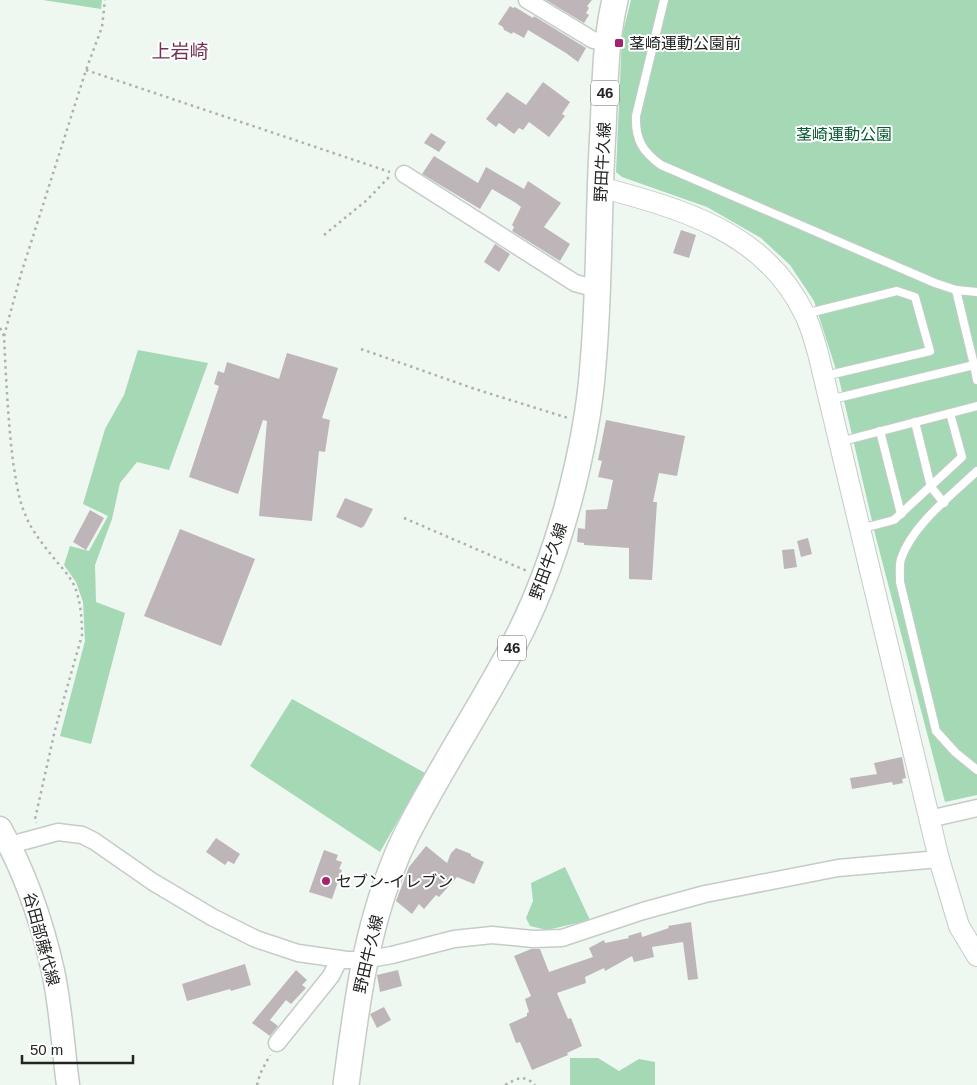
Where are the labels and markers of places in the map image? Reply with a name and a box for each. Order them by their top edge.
place label: 茎崎運動公園前 [629,35,741,52]
marker: 茎崎運動公園前 [613,37,625,49]
place label: セブン-イレブン [336,873,453,890]
marker: セブン-イレブン [320,875,332,887]

